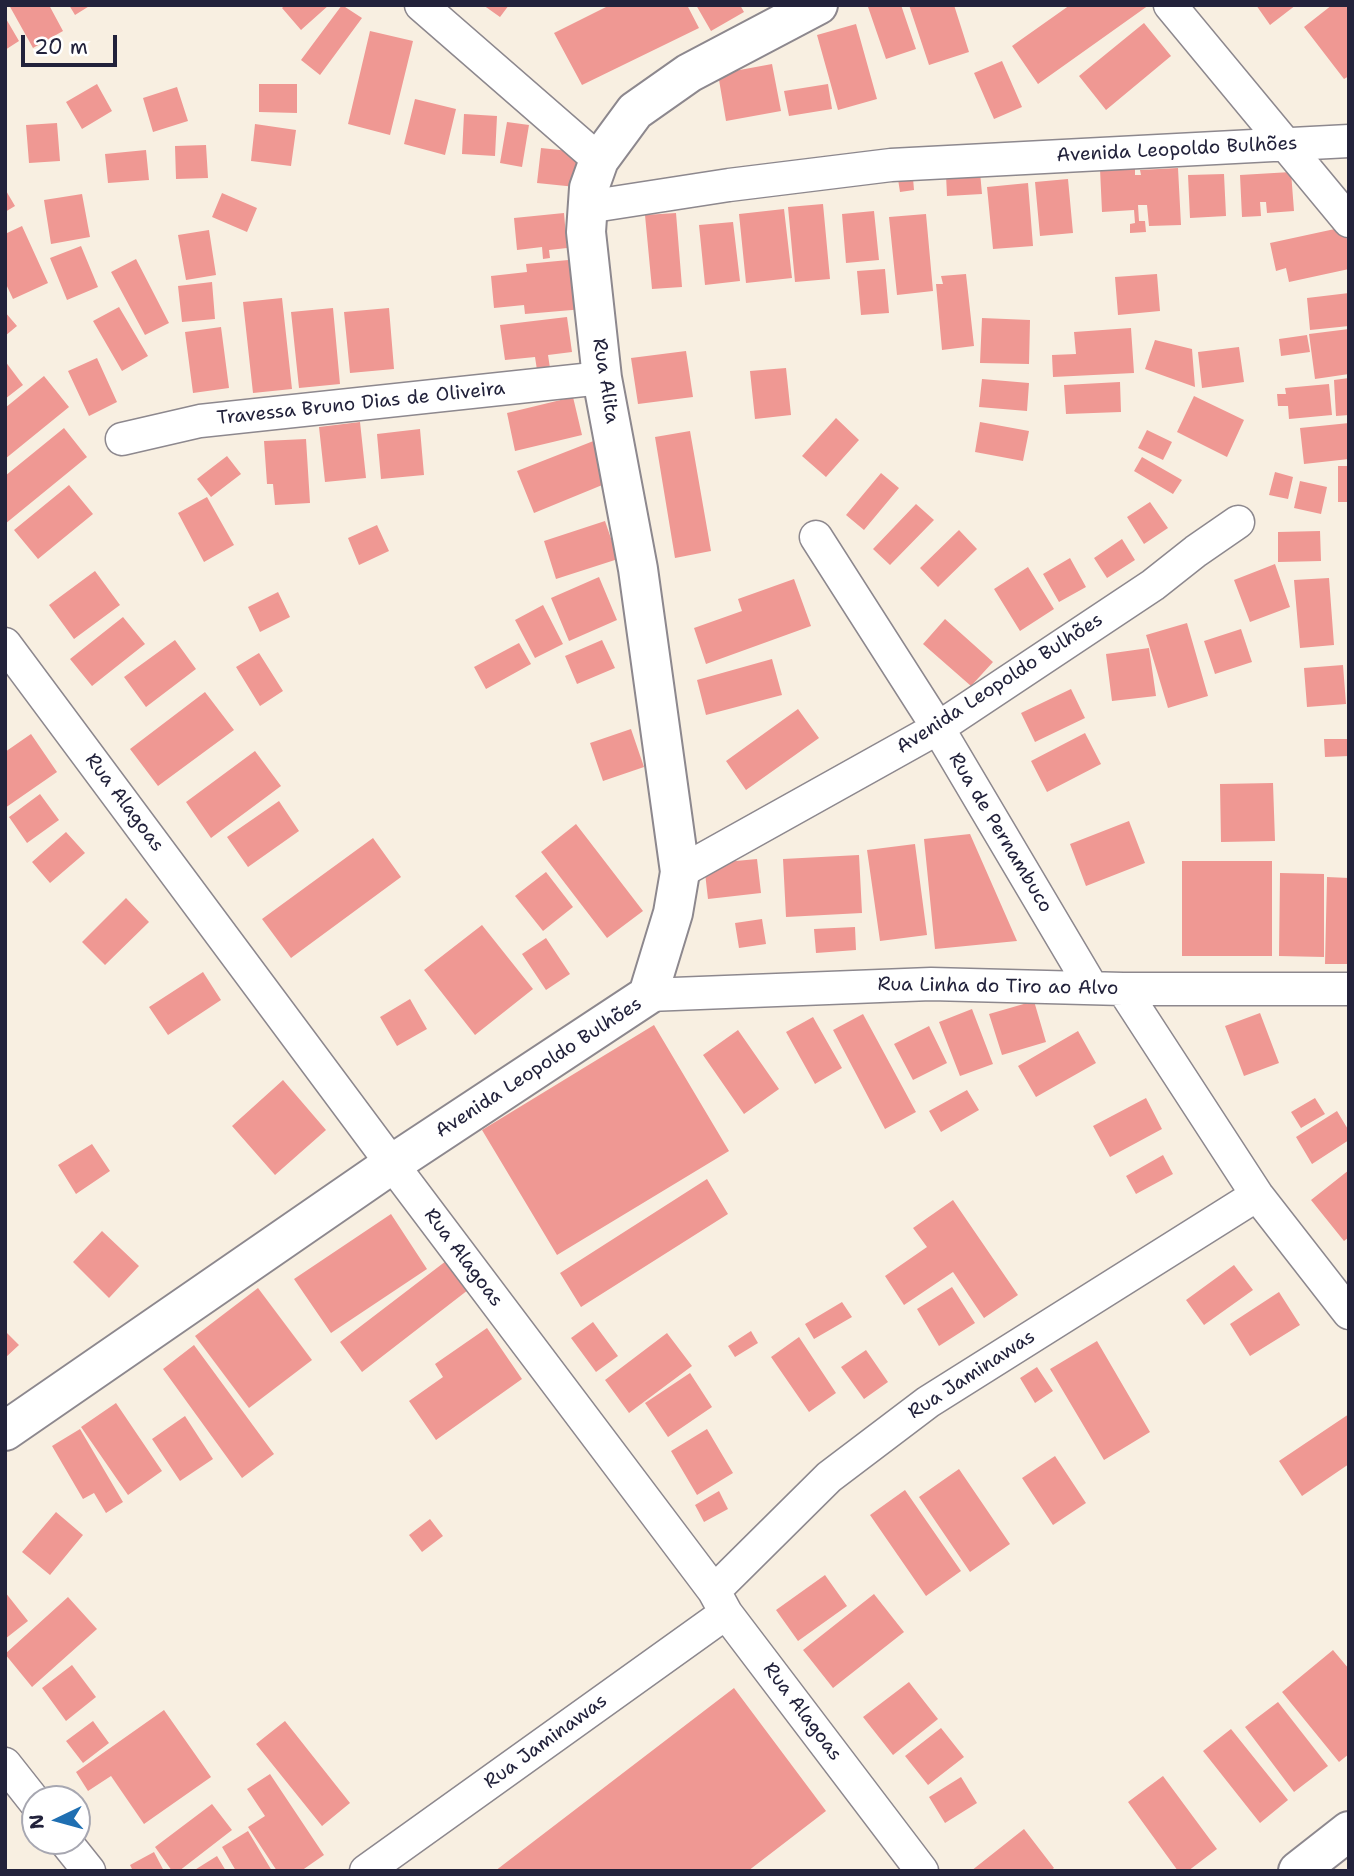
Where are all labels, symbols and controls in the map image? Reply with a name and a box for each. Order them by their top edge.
scale bar [24,21,121,65]
text: 20 m [34,33,88,61]
street label: Avenida Leopoldo Bulhões [1056,132,1298,168]
street label: Rua Alita [587,337,623,425]
street label: Travessa Bruno Dias de Oliveira [216,378,506,430]
street label: Avenida Leopoldo Bulhões [893,609,1107,759]
street label: Rua Alagoas [80,749,168,857]
street label: Rua de Pernambuco [943,749,1057,917]
street label: Rua Linha do Tiro ao Alvo [877,974,1119,1000]
street label: Avenida Leopoldo Bulhões [432,993,646,1143]
street label: Rua Alagoas [419,1204,507,1312]
street label: Rua Jaminawas [904,1326,1040,1424]
street label: Rua Alagoas [758,1658,846,1766]
street label: Rua Jaminawas [480,1690,612,1794]
north arrow [21,1785,91,1855]
text: N [23,1813,50,1830]

